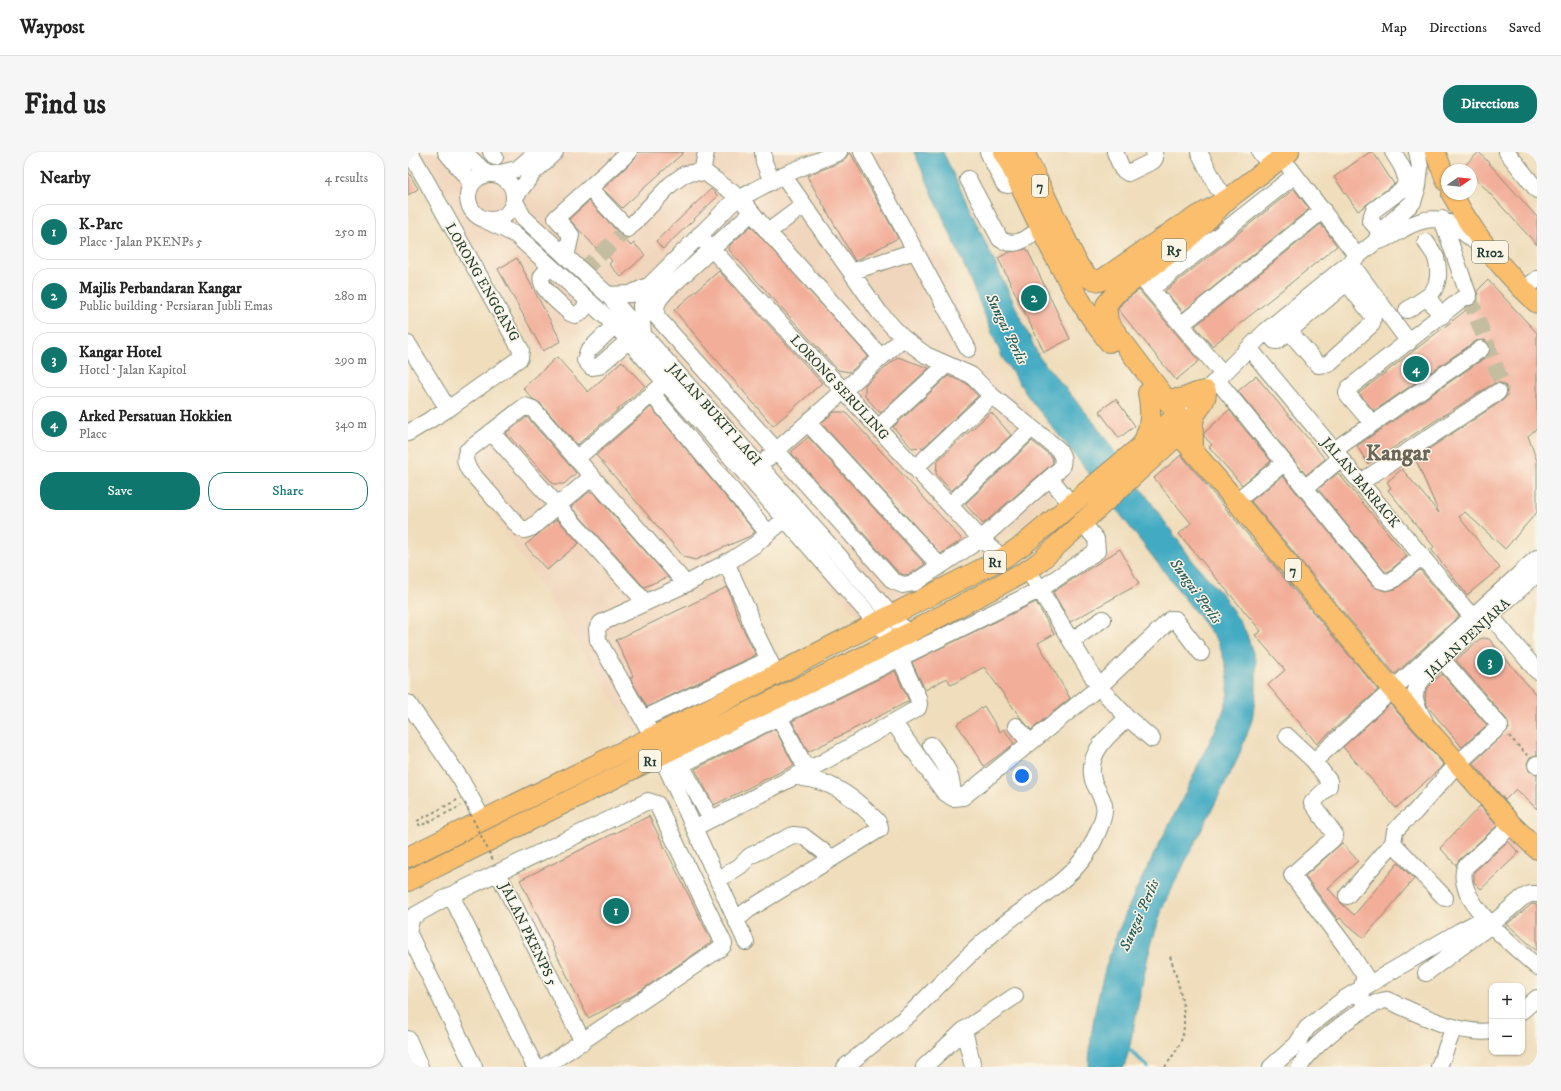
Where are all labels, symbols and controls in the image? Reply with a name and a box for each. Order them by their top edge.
text: Waypost [20,16,84,39]
text: Map [1381,19,1407,37]
text: Directions [1429,19,1487,37]
text: Saved [1509,19,1541,37]
button: Directions [1443,85,1537,123]
text: Find us [24,87,106,122]
north arrow [1441,164,1477,200]
text: Nearby [40,167,90,189]
text: 4 results [325,170,368,186]
road number: 7 [1032,175,1048,197]
text: K-Parc [79,215,123,234]
street label: LORONG ENGGANG [441,220,523,345]
text: 1 [52,224,56,240]
text: 250 m [335,224,367,240]
text: Place · Jalan PKENPs 5 [79,234,203,250]
road number: R5 [1162,239,1186,261]
road number: R102 [1472,241,1508,263]
text: Majlis Perbandaran Kangar [79,279,242,298]
pin: 2 [1021,283,1047,313]
text: 2 [51,288,57,304]
text: 280 m [335,288,367,304]
water label: Sungai Perlis [981,290,1032,368]
text: Public building · Persiaran Jubli Emas [79,298,273,314]
street label: LORONG SERULING [786,331,893,444]
text: Kangar Hotel [79,343,161,362]
text: 3 [52,352,56,368]
text: 290 m [335,352,367,368]
pin: 4 [1403,354,1429,384]
street label: JALAN BUKIT LAGI [662,358,765,470]
text: Hotel · Jalan Kapitol [79,362,186,378]
text: Arked Persatuan Hokkien [79,407,232,426]
text: 4 [50,416,58,432]
text: 340 m [335,416,367,432]
text: Place [79,426,107,442]
street label: JALAN BARRACK [1316,432,1403,532]
district label: Kangar [1366,440,1431,467]
button: Save [40,472,200,510]
button: Share [208,472,368,510]
road number: R1 [984,551,1006,573]
water label: Sungai Perlis [1165,554,1226,628]
road number: 7 [1285,559,1301,581]
street label: JALAN PENJARA [1420,594,1515,684]
pin: 3 [1477,647,1503,677]
road number: R1 [639,750,661,772]
your location [1012,766,1032,786]
water label: Sungai Perlis [1115,876,1164,955]
street label: JALAN PKENPS 5 [494,878,561,989]
pin: 1 [603,896,629,926]
map controls [1489,983,1525,1055]
button: + [1489,983,1525,1019]
button: − [1489,1019,1525,1055]

